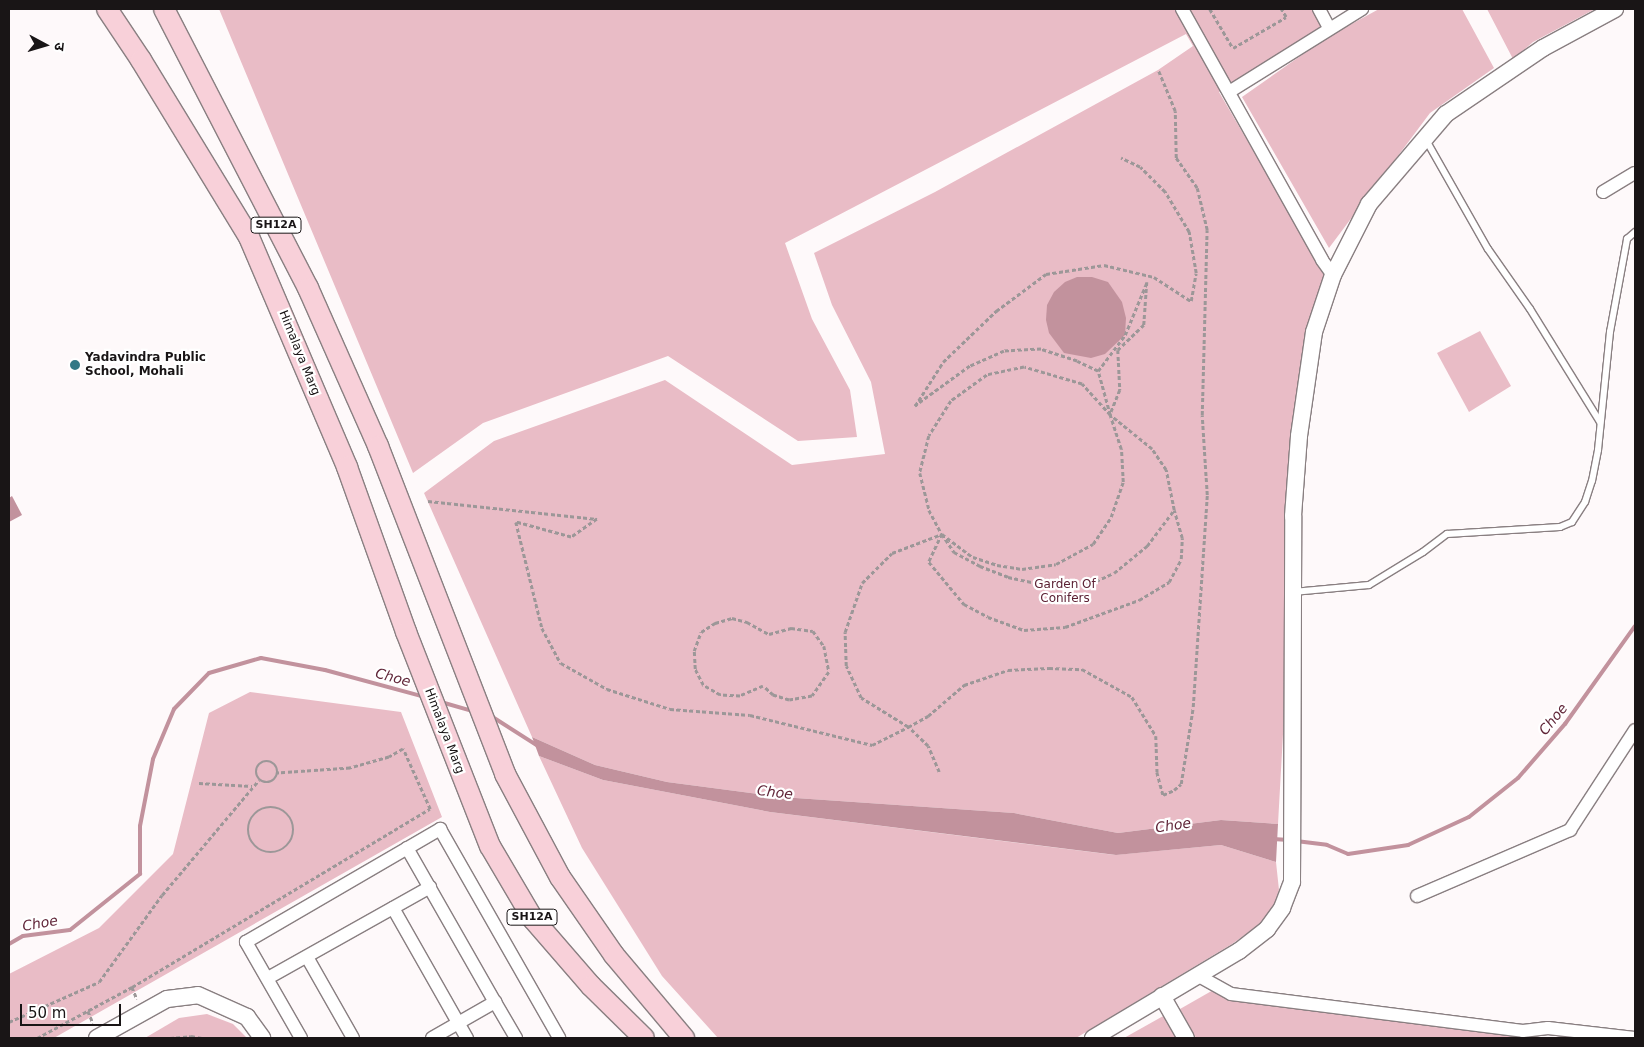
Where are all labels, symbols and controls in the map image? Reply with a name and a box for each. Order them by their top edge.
north arrow [20,20,70,70]
text: उ [52,42,68,51]
road number: SH12A [250,216,302,234]
street label: Himalaya Marg [275,308,323,398]
place label: Yadavindra Public School, Mohali [85,351,206,379]
marker: Yadavindra Public School, Mohali [69,359,81,371]
park label: Garden Of Conifers [1034,578,1096,606]
water label: Choe [374,664,412,690]
street label: Himalaya Marg [421,686,467,776]
water label: Choe [1535,700,1571,738]
water label: Choe [756,781,794,803]
water label: Choe [1154,814,1192,836]
road number: SH12A [506,909,558,926]
water label: Choe [21,912,59,934]
scale bar [22,994,124,1026]
text: 50 m [28,1004,66,1022]

